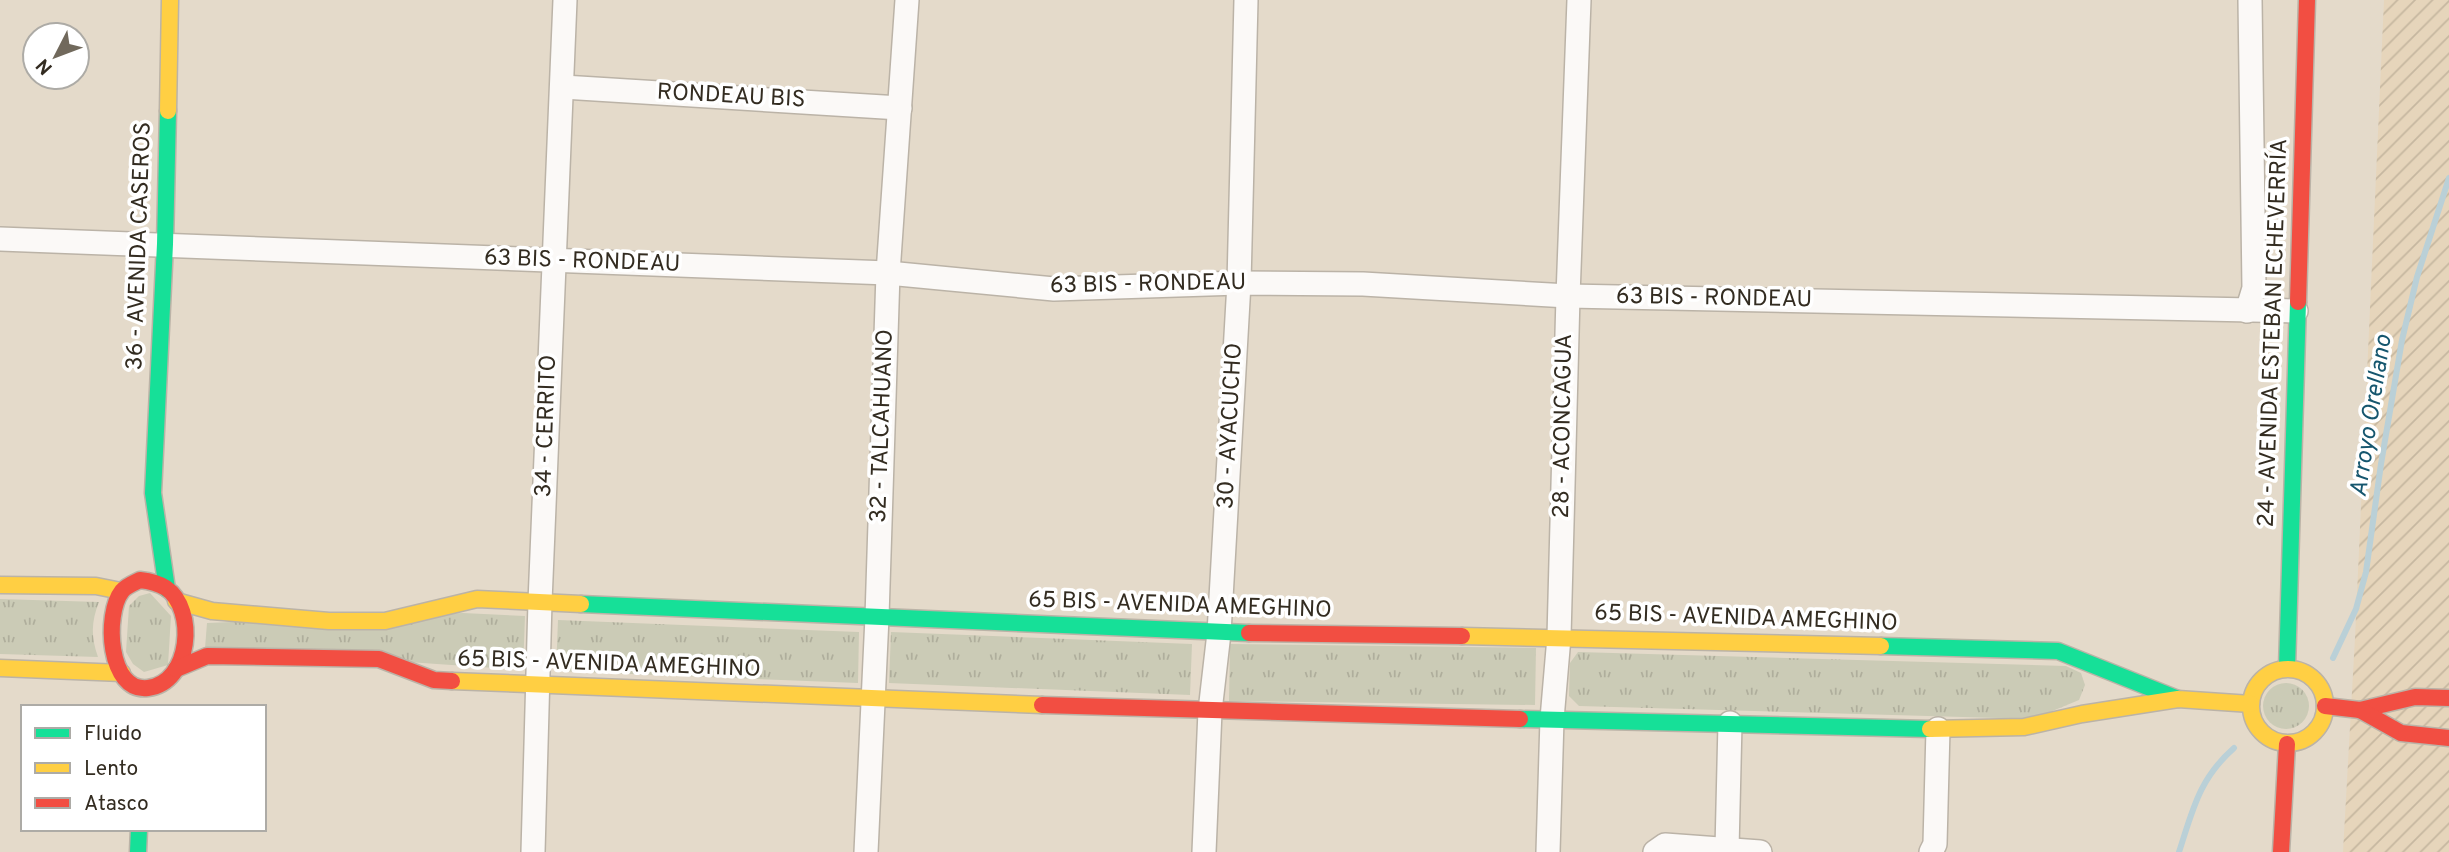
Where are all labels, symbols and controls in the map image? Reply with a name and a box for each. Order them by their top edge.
north arrow [21,21,91,91]
text: N [31,53,58,79]
street label: RONDEAU BIS [656,79,806,115]
street label: 36 - AVENIDA CASEROS [121,121,159,371]
street label: 24 - AVENIDA ESTEBAN ECHEVERRÍA [2252,138,2295,528]
street label: 63 BIS - RONDEAU [483,244,681,280]
street label: 63 BIS - RONDEAU [1050,269,1246,301]
street label: 63 BIS - RONDEAU [1616,283,1812,315]
street label: 32 - TALCAHUANO [865,329,901,523]
street label: 28 - ACONCAGUA [1548,333,1580,519]
water label: Arroyo Orellano [2344,333,2400,499]
street label: 30 - AYACUCHO [1212,342,1250,510]
street label: 34 - CERRITO [530,354,564,498]
street label: 65 BIS - AVENIDA AMEGHINO [1028,586,1332,626]
street label: 65 BIS - AVENIDA AMEGHINO [1594,599,1898,639]
street label: 65 BIS - AVENIDA AMEGHINO [457,645,761,685]
legend [21,705,266,831]
text: Fluido [84,721,142,748]
text: Lento [84,756,138,783]
text: Atasco [84,791,149,818]

